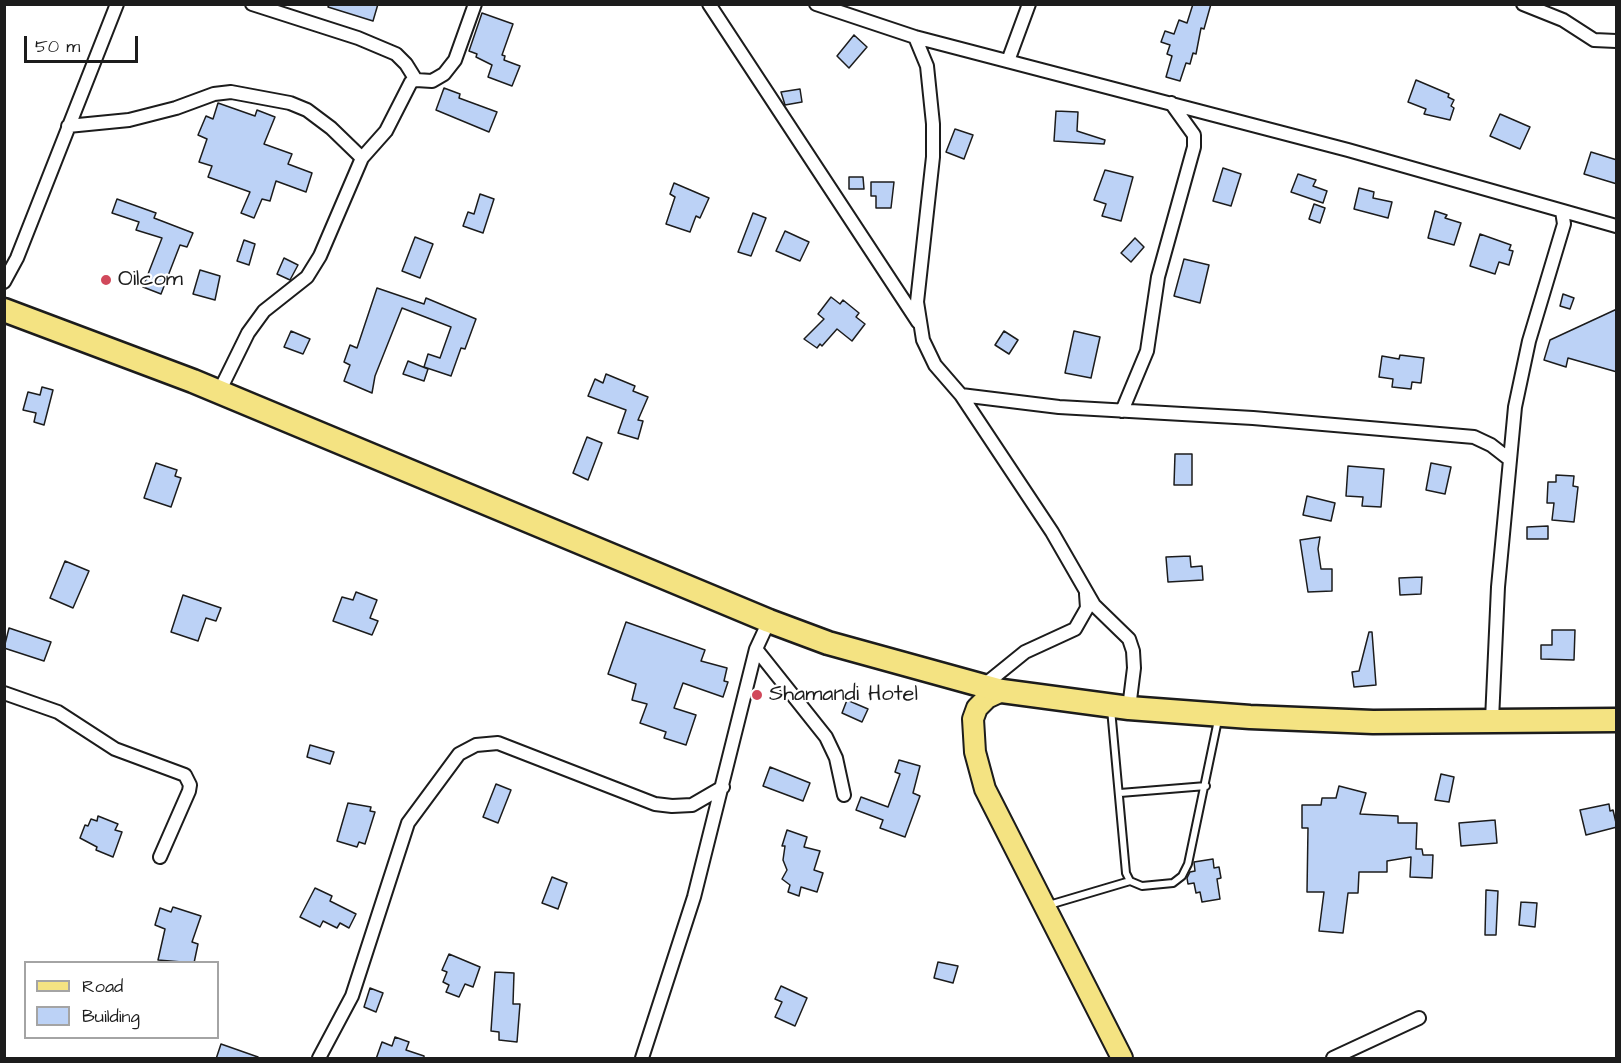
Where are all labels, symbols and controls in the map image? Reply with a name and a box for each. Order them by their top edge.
scale bar [27,24,141,62]
text: 50 m [35,34,80,59]
place label: Oilcom [118,267,183,293]
marker: Oilcom [99,273,113,287]
place label: Shamandi Hotel [769,682,918,708]
marker: Shamandi Hotel [750,688,764,702]
legend [24,961,219,1039]
text: Road [82,974,123,999]
text: Building [82,1004,140,1029]

